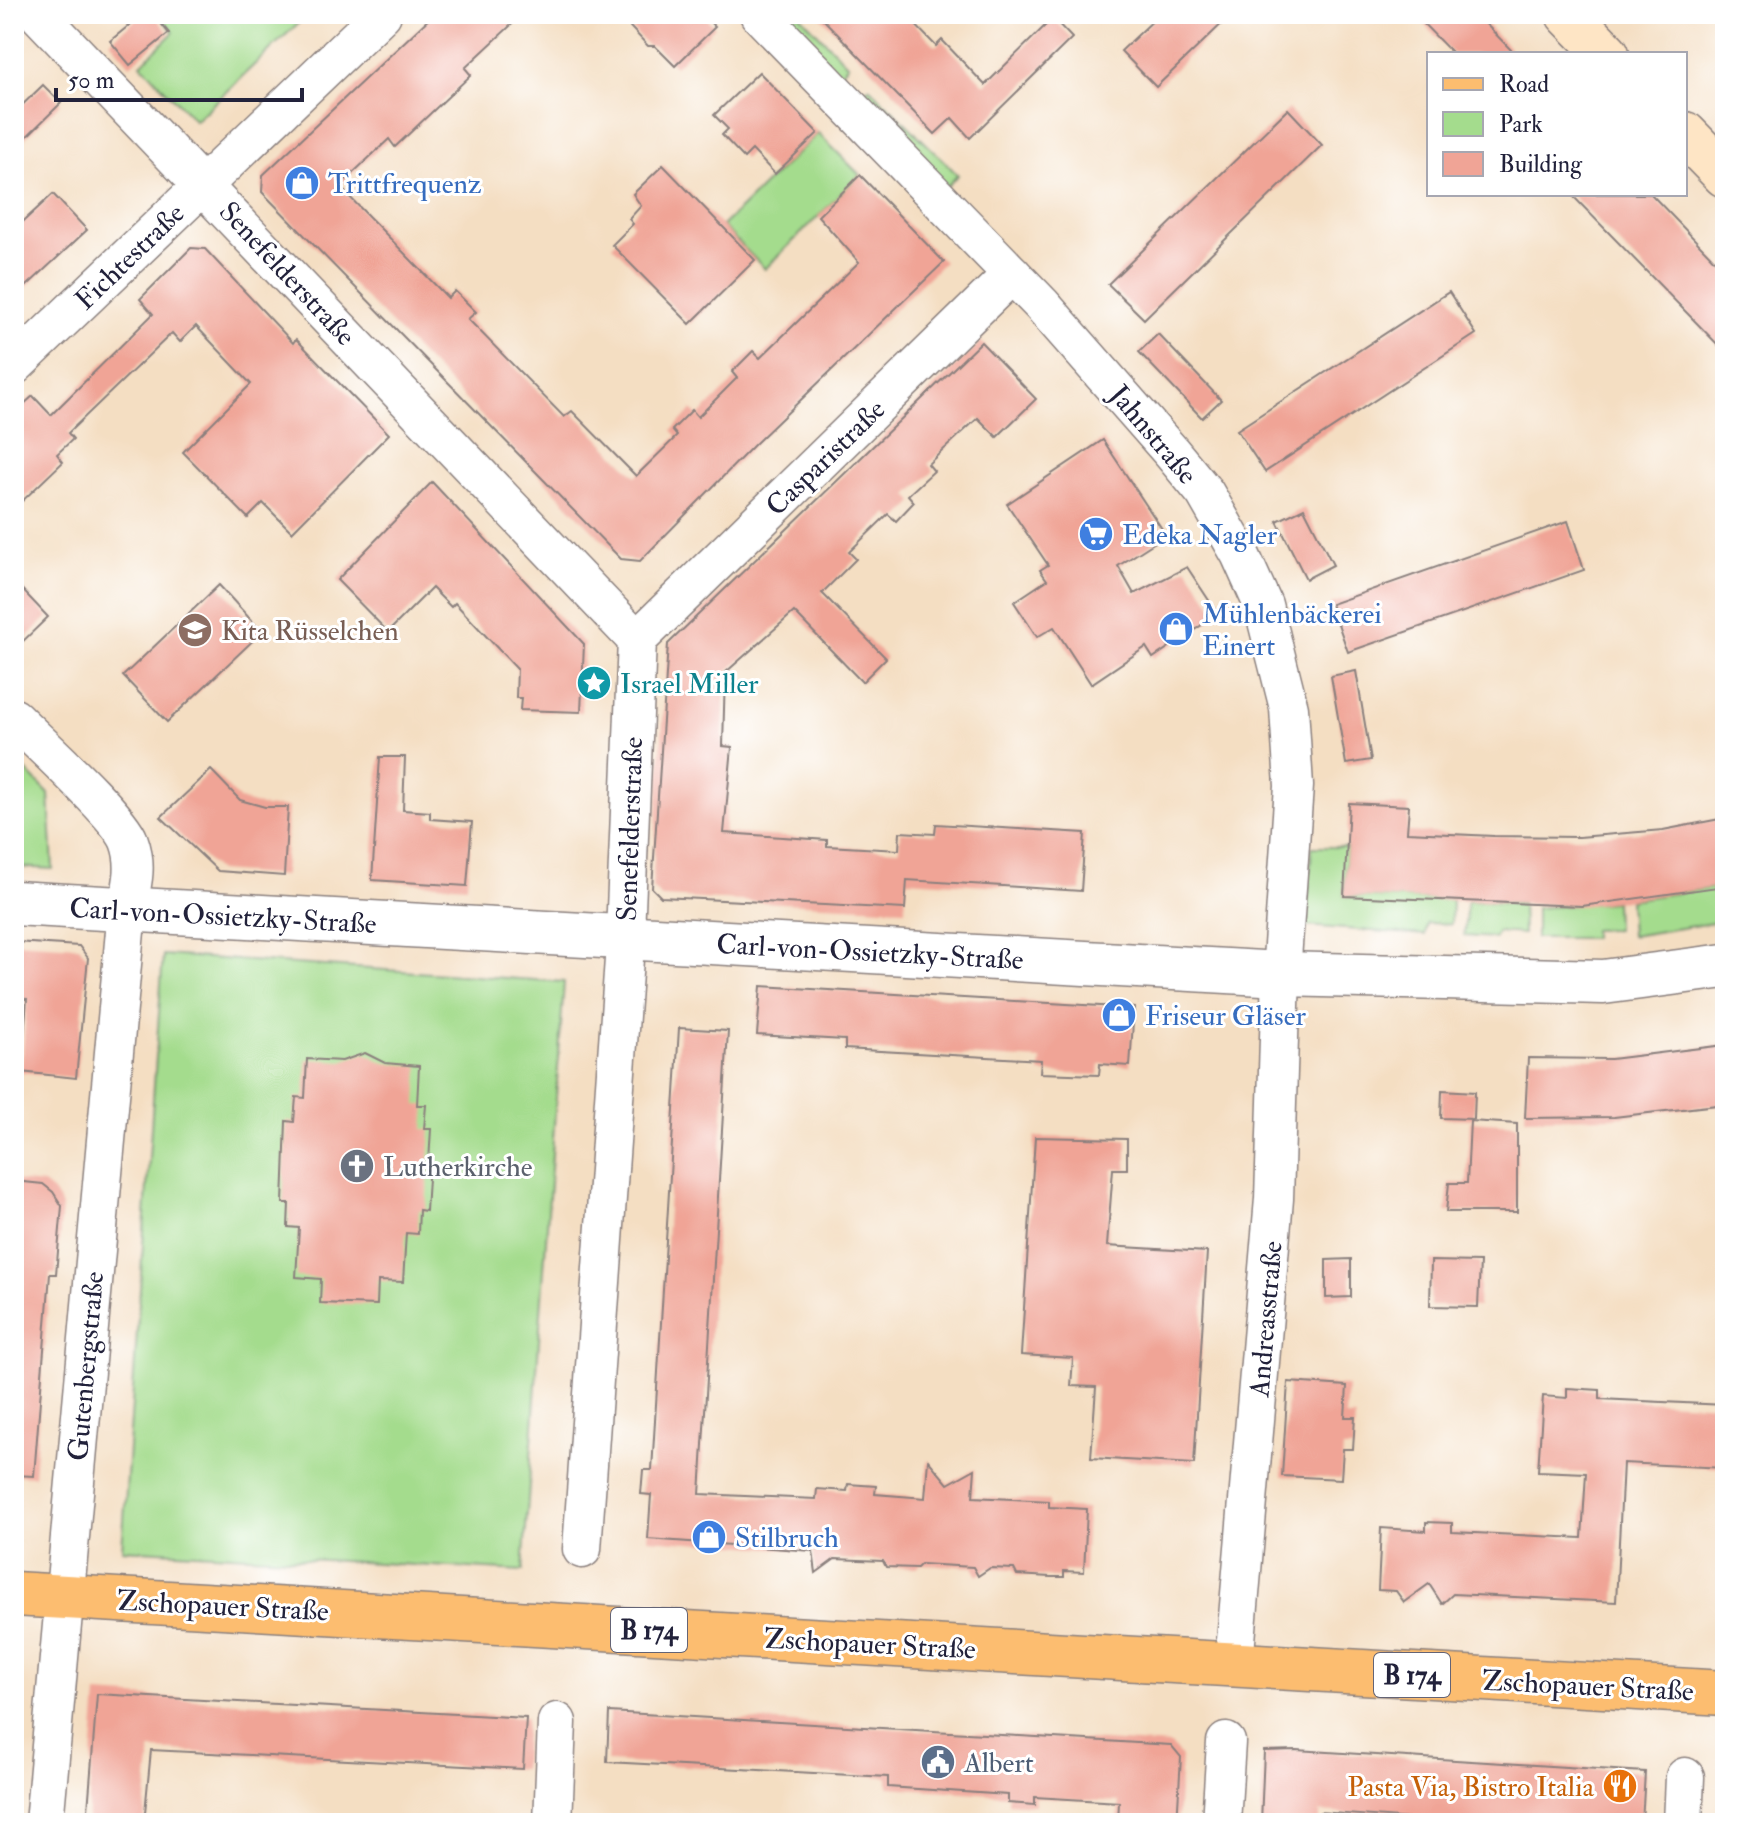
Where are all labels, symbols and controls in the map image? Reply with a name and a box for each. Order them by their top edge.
scale bar [56,52,302,102]
legend [1427,52,1687,196]
text: 50 m [68,65,115,96]
text: Road [1499,69,1549,100]
text: Park [1499,109,1543,140]
text: Building [1499,149,1583,180]
shop icon: Trittfrequenz [283,164,321,202]
place label: Trittfrequenz [328,167,482,202]
street label: Senefelderstraße [211,195,363,354]
street label: Fichtestraße [68,196,192,318]
street label: Jahnstraße [1101,377,1205,492]
street label: Casparistraße [759,392,893,524]
supermarket icon: Edeka Nagler [1077,515,1115,553]
place label: Edeka Nagler [1122,518,1278,553]
place label: Mühlenbäckerei Einert [1202,597,1382,664]
shop icon: Mühlenbäckerei Einert [1157,610,1195,648]
school or university icon: Kita Rüsselchen [176,611,214,649]
place label: Kita Rüsselchen [221,614,399,649]
place icon: Israel Miller [575,664,613,702]
place label: Israel Miller [620,667,759,702]
street label: Senefelderstraße [610,736,651,922]
street label: Carl-von-Ossietzky-Straße [68,891,378,942]
street label: Carl-von-Ossietzky-Straße [715,927,1025,978]
shop icon: Friseur Gläser [1100,996,1138,1034]
place label: Friseur Gläser [1145,999,1306,1034]
church icon: Lutherkirche [338,1147,376,1185]
place label: Lutherkirche [383,1150,533,1185]
street label: Andreasstraße [1242,1239,1291,1400]
street label: Gutenbergstraße [61,1270,112,1462]
shop icon: Stilbruch [690,1518,728,1556]
place label: Stilbruch [735,1521,839,1556]
street label: Zschopauer Straße [116,1583,330,1630]
road number: B 174 [611,1608,687,1652]
street label: Zschopauer Straße [763,1621,977,1668]
road number: B 174 [1374,1653,1450,1697]
street label: Zschopauer Straße [1481,1663,1695,1710]
public building icon: Albert [919,1743,957,1781]
place label: Albert [963,1746,1034,1781]
restaurant icon: Pasta Via, Bistro Italia [1601,1767,1639,1805]
place label: Pasta Via, Bistro Italia [1347,1770,1594,1805]

